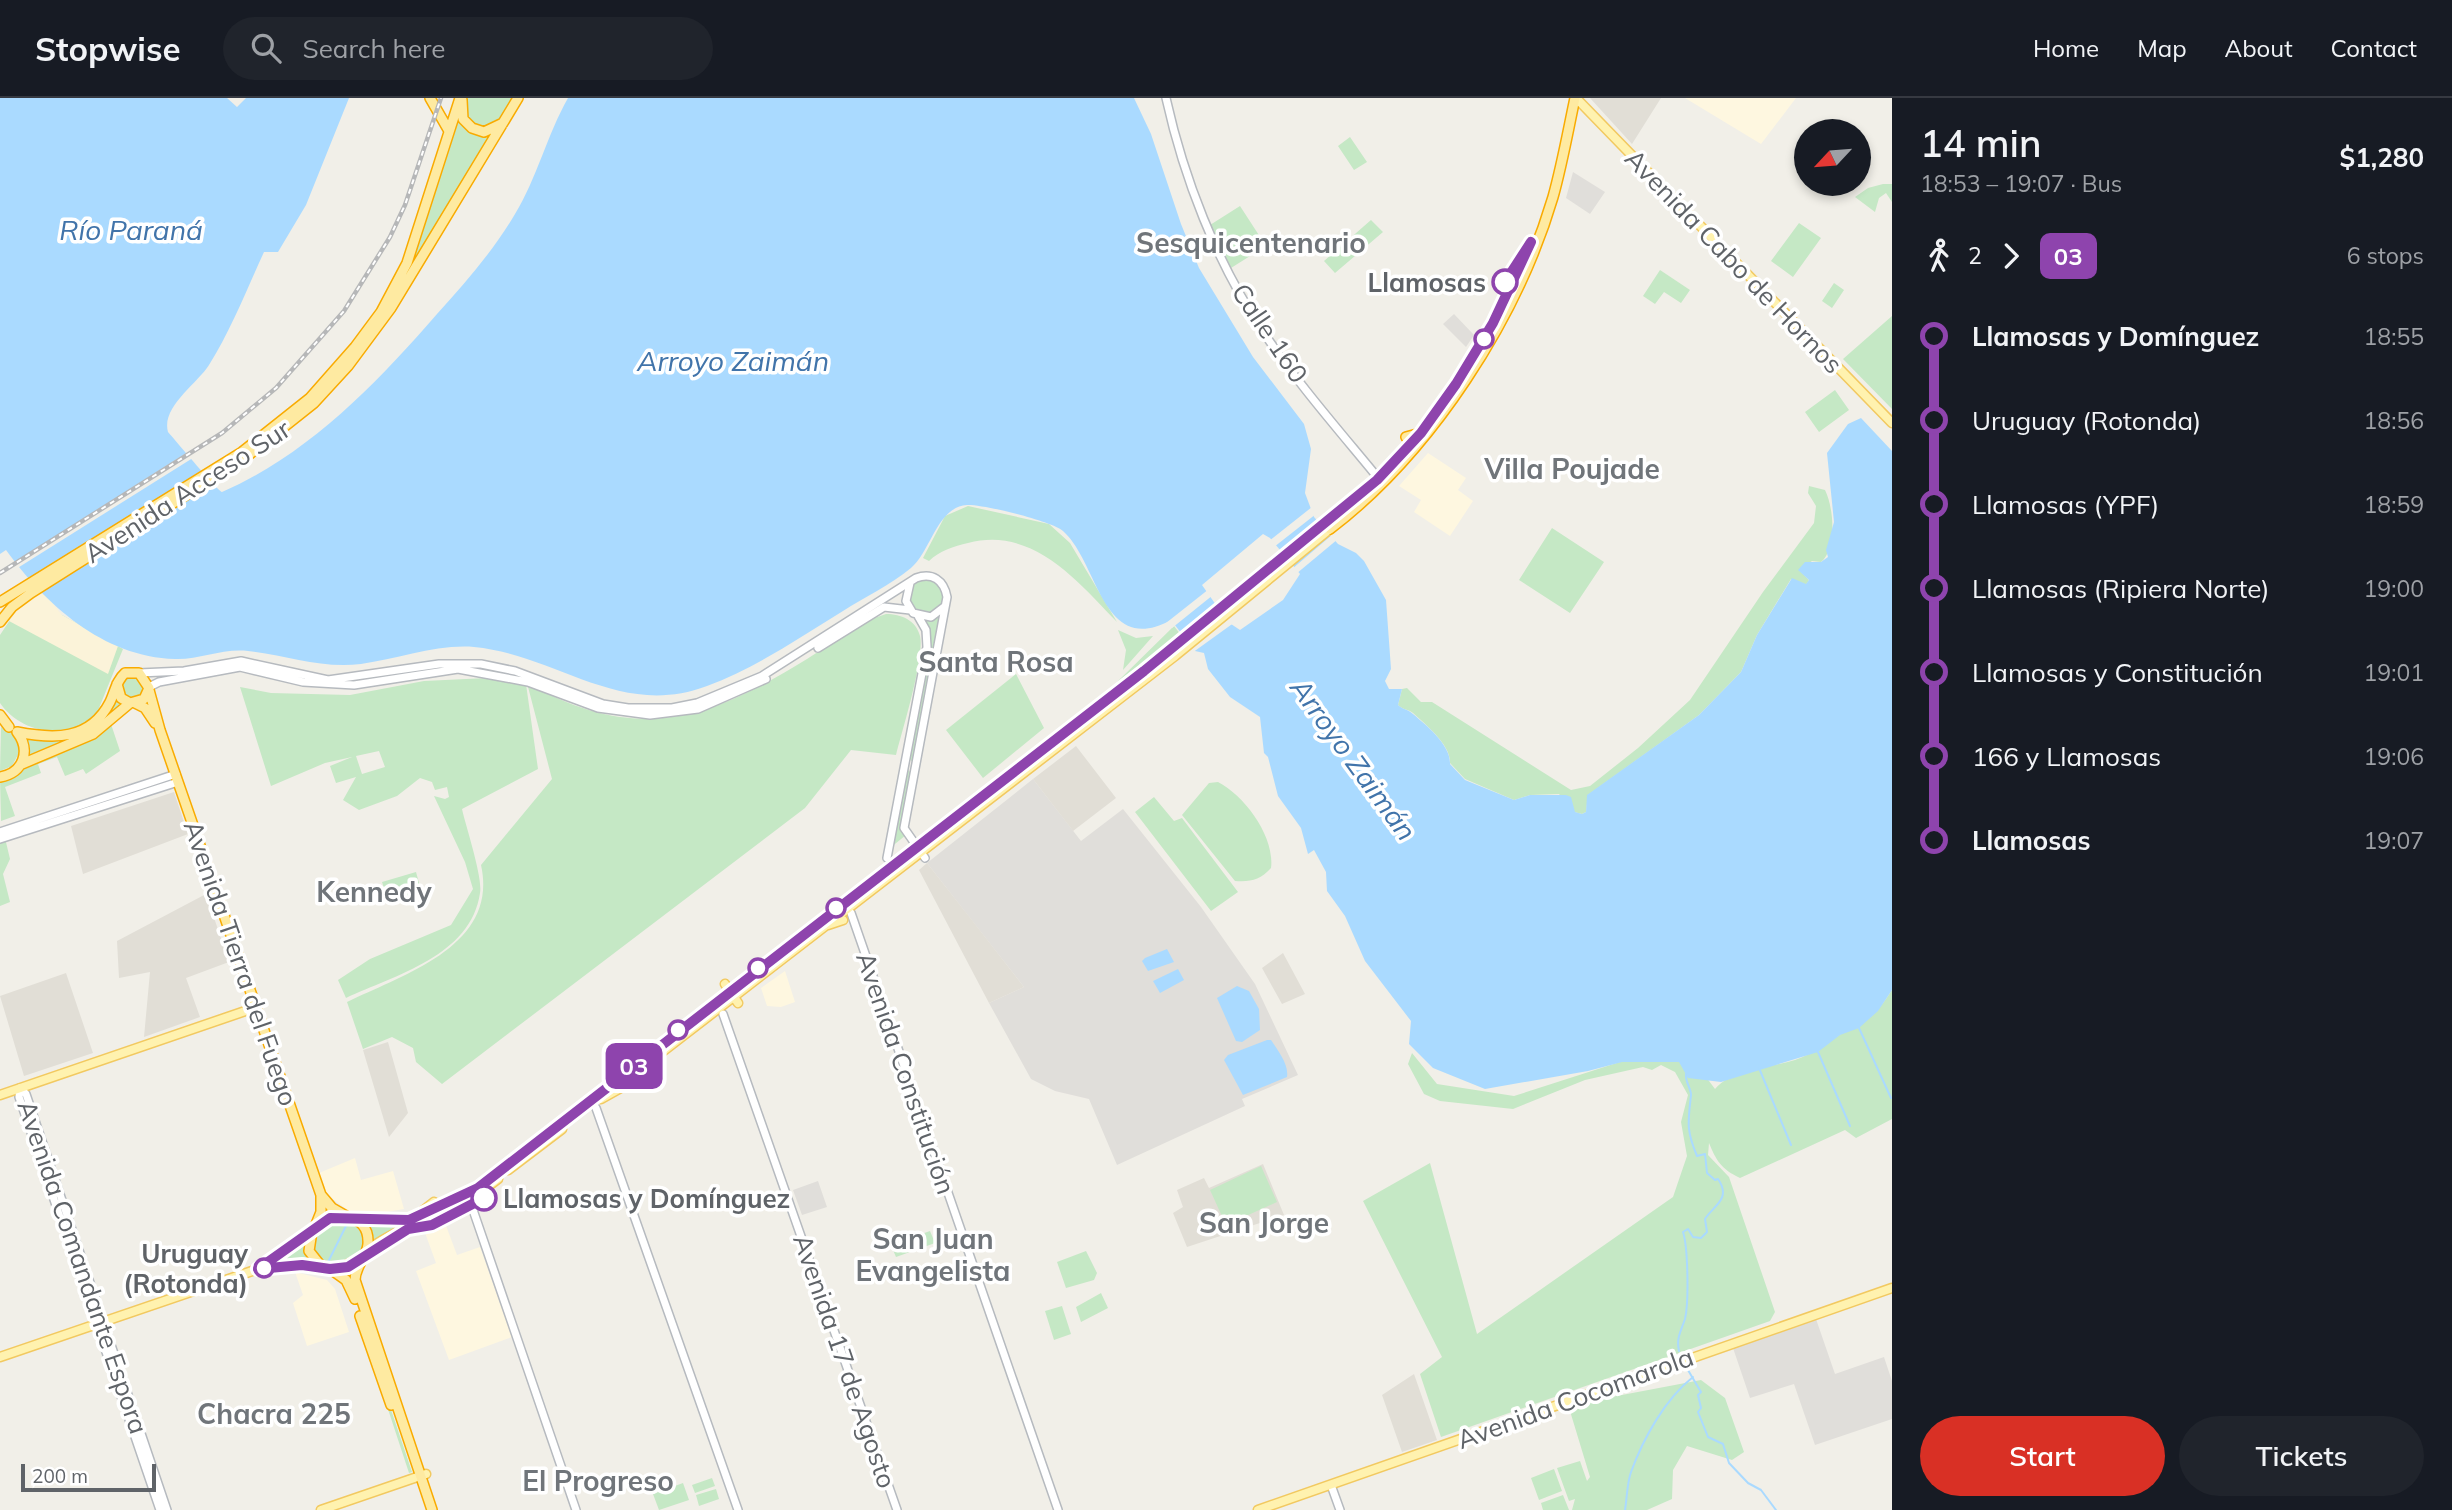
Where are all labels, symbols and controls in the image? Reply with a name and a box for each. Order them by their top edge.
search box [223,17,713,80]
text: Stopwise [35,28,181,69]
icon: search [247,29,285,67]
text: Search here [303,32,445,65]
text: Home [2033,33,2099,63]
text: Map [2137,33,2187,63]
text: About [2225,33,2293,63]
text: Contact [2331,33,2417,63]
north arrow [1794,119,1871,196]
map controls [1794,119,1871,196]
text: 14 min [1920,119,2042,167]
text: $1,280 [2340,141,2424,174]
street label: Avenida Cabo de Hornos [1618,142,1850,380]
text: 18:53 – 19:07 · Bus [1920,169,2122,198]
water label: Río Paraná [59,212,203,247]
district label: Sesquicentenario [1136,225,1366,260]
icon: walk [1920,237,1958,275]
icon: forward [1992,237,2030,275]
text: 2 [1968,241,1982,270]
text: 03 [2054,241,2083,271]
text: 6 stops [2347,241,2424,270]
place label: Llamosas [1368,266,1486,299]
marker: Llamosas [1492,269,1518,295]
street label: Calle 160 [1225,277,1315,389]
text: Llamosas y Domínguez [1972,320,2259,353]
text: 18:55 [2364,322,2424,351]
unlabelled marker [1474,329,1494,349]
water label: Arroyo Zaimán [636,343,829,378]
text: Uruguay (Rotonda) [1972,404,2201,437]
text: 18:56 [2364,406,2424,435]
street label: Avenida Acceso Sur [78,412,297,570]
district label: Villa Poujade [1483,451,1660,486]
text: Llamosas (YPF) [1972,488,2159,521]
text: 18:59 [2364,490,2424,519]
text: Llamosas (Ripiera Norte) [1972,572,2269,605]
text: 19:00 [2364,574,2424,603]
district label: Santa Rosa [918,644,1074,679]
text: Llamosas y Constitución [1972,656,2263,689]
text: 19:01 [2364,658,2424,687]
water label: Arroyo Zaimán [1283,670,1425,847]
text: 166 y Llamosas [1972,740,2161,773]
text: 19:06 [2364,742,2424,771]
street label: Avenida Tierra del Fuego [177,816,305,1110]
text: Llamosas [1972,824,2090,857]
text: 19:07 [2364,826,2424,855]
district label: Kennedy [316,874,432,909]
unlabelled marker [826,898,846,918]
street label: Avenida Constitución [849,948,963,1198]
unlabelled marker [748,958,768,978]
unlabelled marker [668,1020,688,1040]
line badge: 03 [602,1043,666,1089]
text: 03 [620,1051,648,1081]
street label: Avenida Comandante Espora [10,1096,156,1438]
place label: Llamosas y Domínguez [503,1182,790,1215]
marker: Llamosas y Domínguez [471,1185,497,1211]
district label: San Jorge [1199,1205,1329,1240]
district label: San Juan Evangelista [856,1221,1010,1288]
street label: Avenida 17 de Agosto [786,1230,904,1492]
place label: Uruguay (Rotonda) [123,1237,249,1300]
marker: Uruguay (Rotonda) [254,1258,274,1278]
street label: Avenida Cocomarola [1452,1340,1698,1456]
district label: Chacra 225 [197,1396,351,1431]
button: Start [1920,1416,2165,1496]
button: Tickets [2179,1416,2424,1496]
scale bar [21,1461,156,1493]
district label: El Progreso [522,1463,674,1498]
text: 200 m [32,1464,88,1488]

